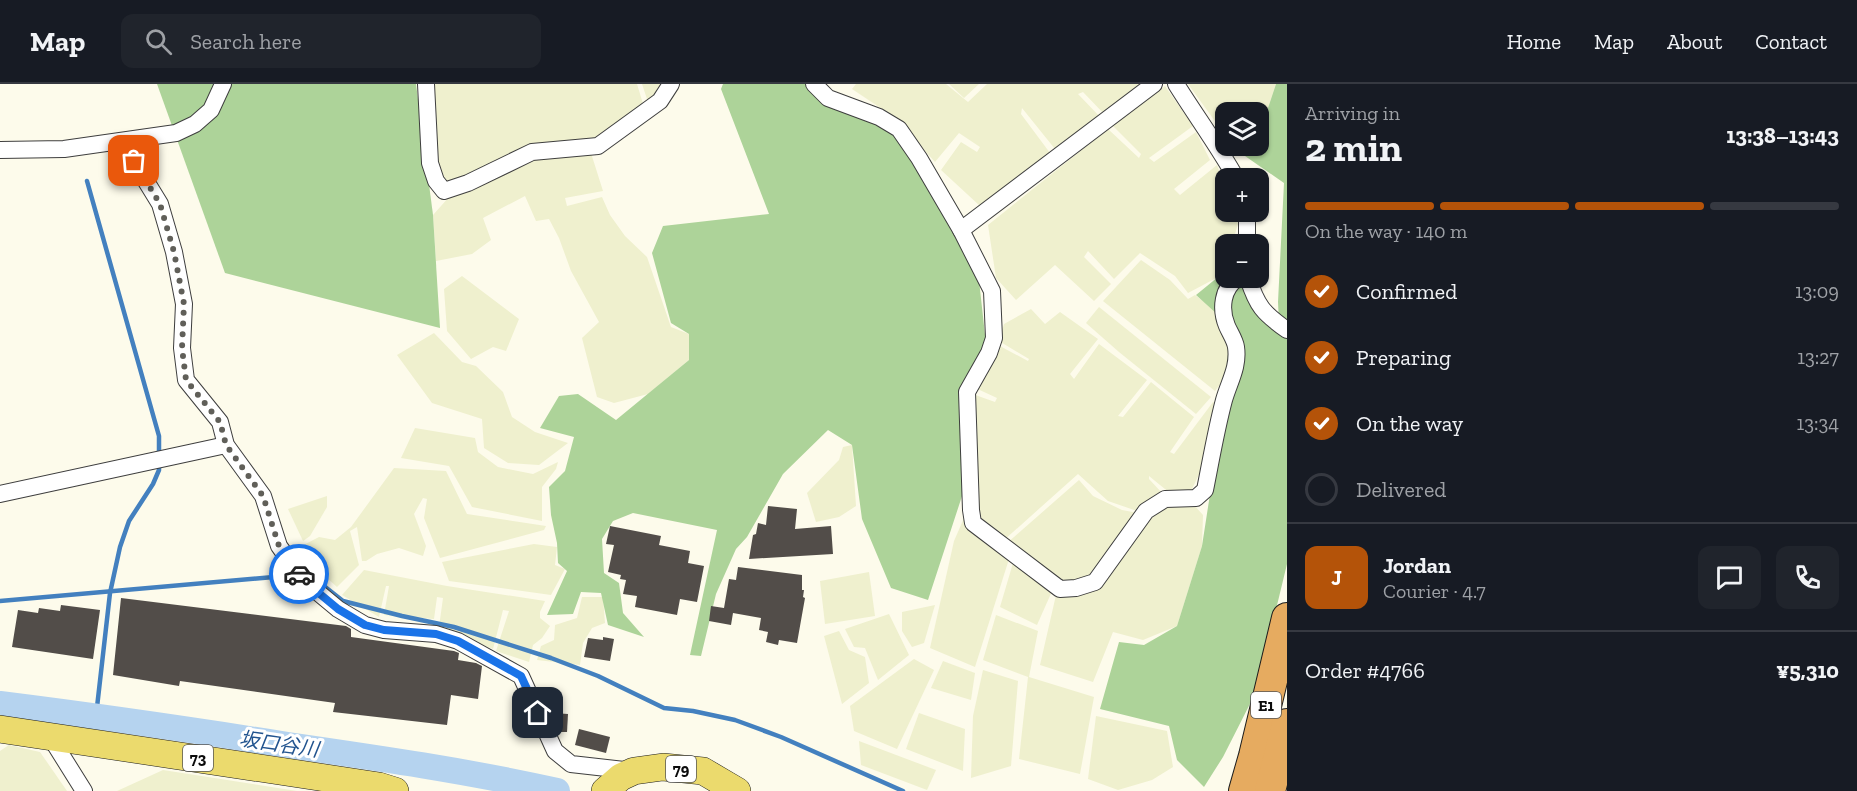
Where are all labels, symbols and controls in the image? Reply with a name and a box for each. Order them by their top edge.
search box [121,14,541,68]
text: Map [30,25,85,58]
icon: search [142,25,175,58]
text: Search here [190,28,302,55]
text: Home [1507,29,1561,54]
text: Map [1594,29,1634,54]
text: About [1667,29,1722,54]
text: Contact [1755,29,1827,54]
text: Arriving in [1305,101,1400,125]
map controls [1215,102,1269,288]
button: layers [1215,102,1269,156]
text: 13:38–13:43 [1726,122,1839,149]
text: 2 min [1305,124,1402,171]
pin [108,135,159,186]
icon: bag [117,144,150,177]
button: + [1215,168,1269,222]
text: On the way · 140 m [1305,219,1467,243]
button: − [1215,234,1269,288]
icon: check [1305,275,1338,308]
text: Confirmed [1356,278,1457,305]
text: 13:09 [1795,279,1839,303]
icon: check [1305,341,1338,374]
text: Preparing [1356,344,1451,371]
text: 13:27 [1797,345,1839,369]
icon: check [1305,407,1338,440]
text: On the way [1356,410,1463,437]
text: 13:34 [1796,411,1839,435]
text: Delivered [1356,476,1446,503]
courier [269,544,329,604]
button: chat [1698,546,1761,609]
button: phone [1776,546,1839,609]
text: Jordan [1383,552,1451,579]
icon: car [283,558,316,591]
text: J [1331,564,1342,591]
text: Courier · 4.7 [1383,579,1486,603]
text: Order #4766 [1305,657,1425,684]
text: ¥5,310 [1776,657,1839,684]
pin [512,687,563,738]
road number: E1 [1251,692,1281,718]
icon: home [521,696,554,729]
water label: 坂口谷川 [238,727,322,762]
road number: 73 [183,745,213,771]
road number: 79 [666,756,696,782]

